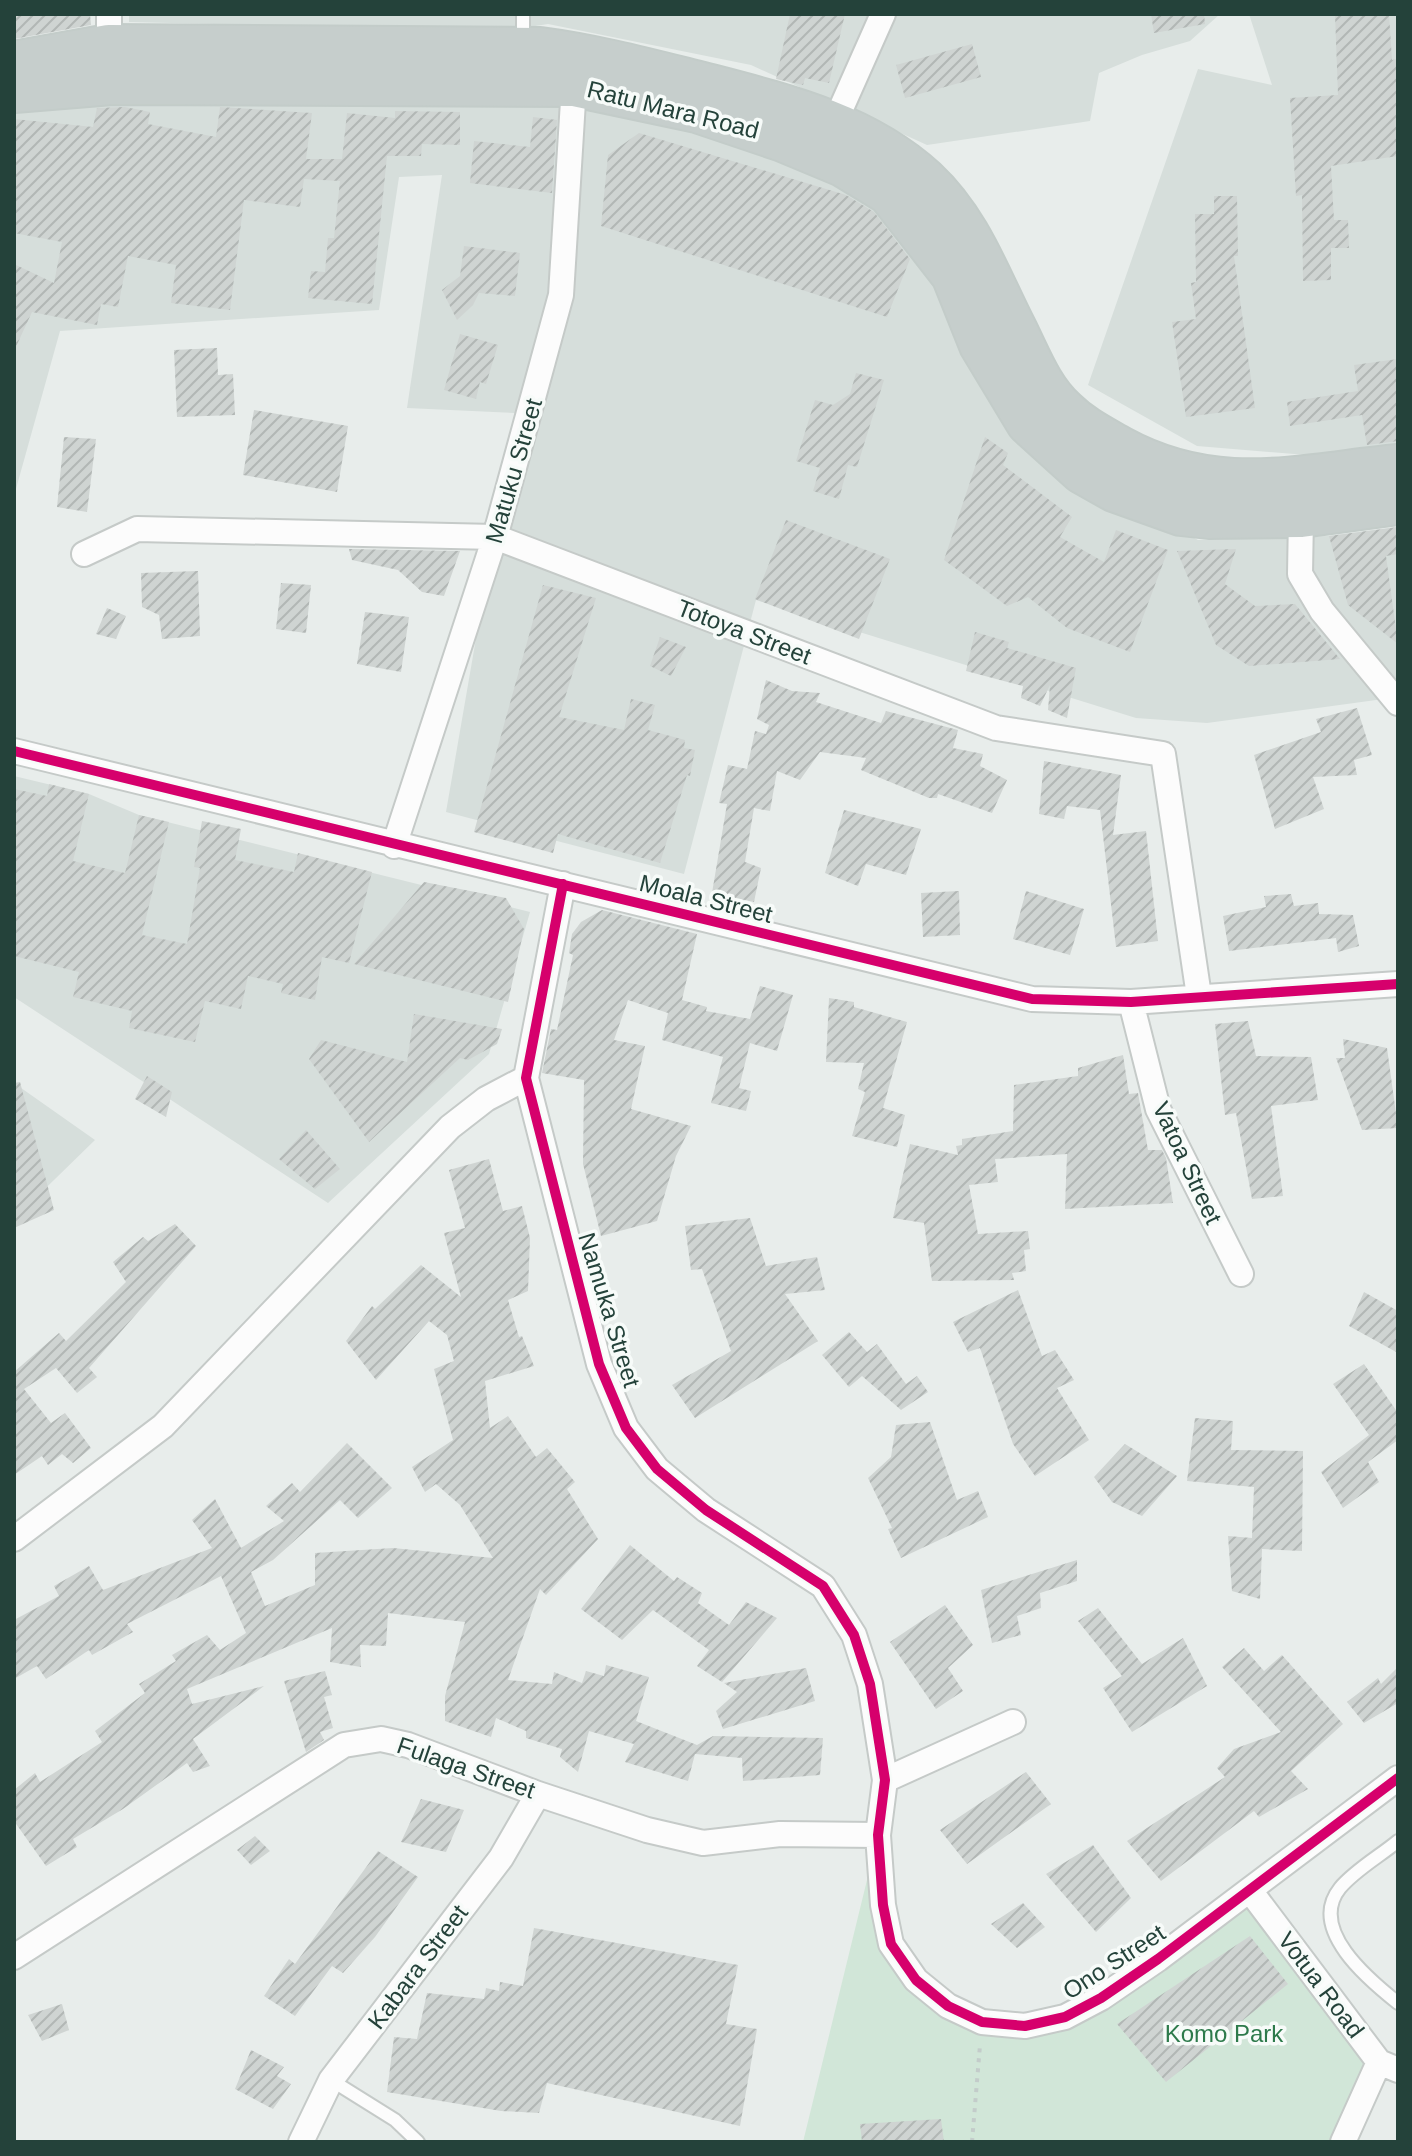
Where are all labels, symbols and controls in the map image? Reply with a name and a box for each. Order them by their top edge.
street label: Ratu Mara Road [584,75,762,144]
street label: Matuku Street [480,395,547,546]
street label: Totoya Street [673,594,815,670]
street label: Moala Street [637,869,776,928]
street label: Vatoa Street [1147,1097,1228,1228]
street label: Namuka Street [573,1229,646,1391]
street label: Fulaga Street [394,1731,539,1804]
street label: Kabara Street [362,1899,473,2034]
street label: Ono Street [1058,1918,1170,2005]
street label: Votua Road [1273,1926,1370,2043]
park label: Komo Park [1165,2020,1284,2047]

